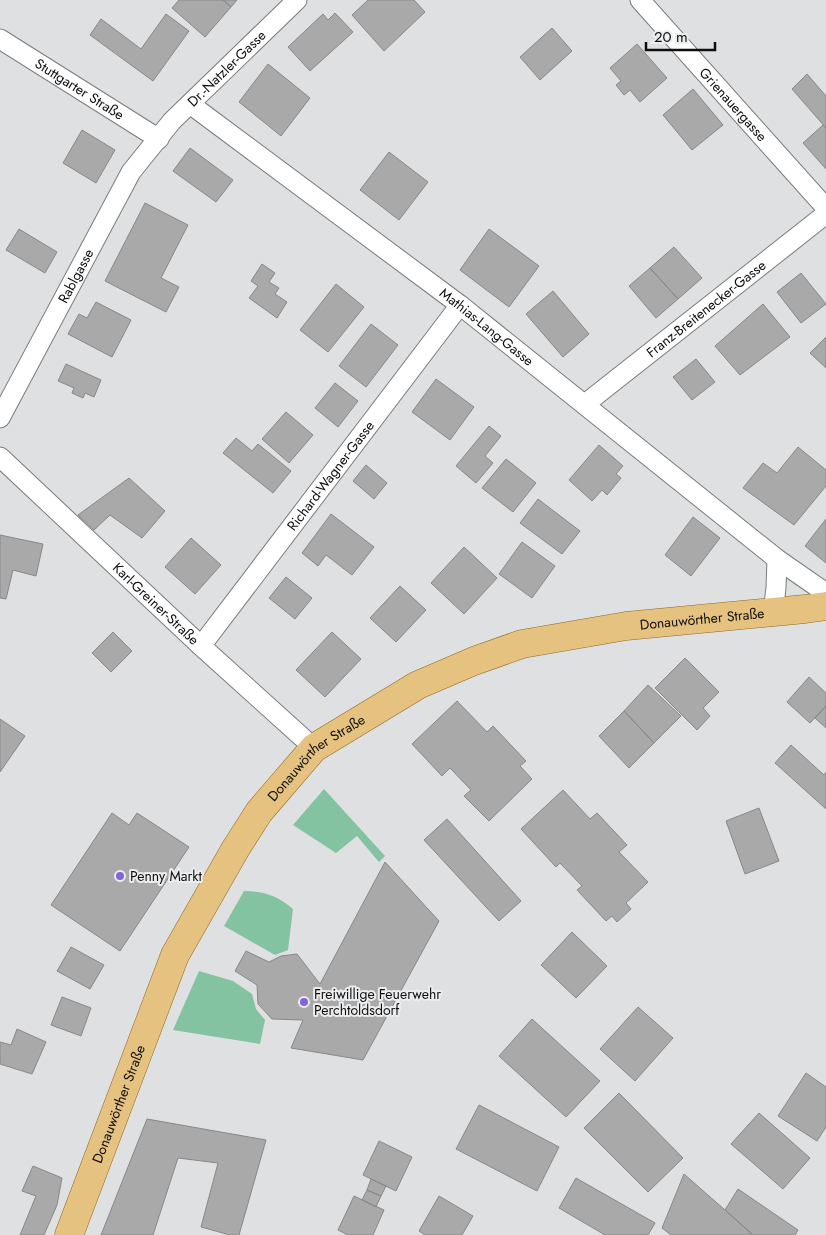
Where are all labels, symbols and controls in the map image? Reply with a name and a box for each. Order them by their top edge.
scale bar [646,20,715,52]
street label: Dr.-Natzler-Gasse [183,25,270,111]
text: 20 m [654,26,688,48]
street label: Stuttgarter Straße [31,53,128,125]
street label: Grienauergasse [695,63,772,146]
street label: Rablgasse [53,245,98,307]
street label: Franz-Breitenecker-Gasse [642,255,770,362]
street label: Mathias-Lang-Gasse [435,283,538,370]
street label: Richard-Wagner-Gasse [282,416,379,535]
street label: Karl-Greiner-Straße [108,558,204,649]
street label: Donauwörther Straße [639,603,765,635]
street label: Donauwörther Straße [263,709,369,806]
place label: Penny Markt [130,866,202,886]
marker: Penny Markt [114,870,126,882]
place label: Freiwillige Feuerwehr Perchtoldsdorf [314,984,441,1020]
marker: Freiwillige Feuerwehr Perchtoldsdorf [298,996,310,1008]
street label: Donauwörther Straße [87,1042,150,1166]

